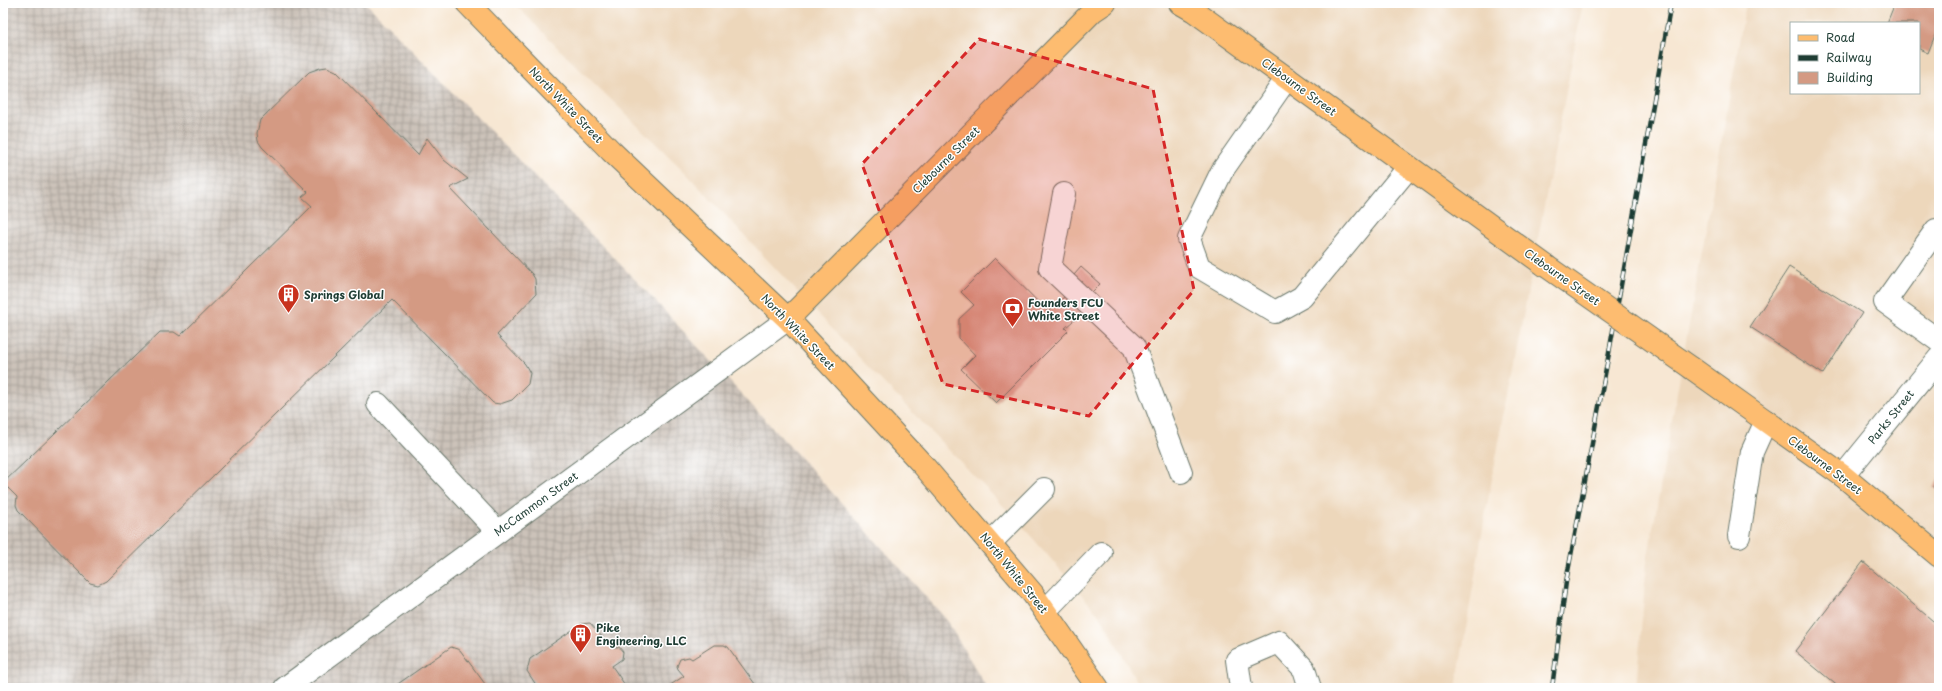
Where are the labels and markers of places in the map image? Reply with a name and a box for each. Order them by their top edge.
building icon: Springs Global [276,282,302,315]
place label: Springs Global [304,286,384,303]
place label: Founders FCU White Street [1028,294,1103,324]
bank icon: Founders FCU White Street [1000,296,1026,329]
place label: Pike Engineering, LLC [596,619,687,649]
building icon: Pike Engineering, LLC [567,621,593,654]

